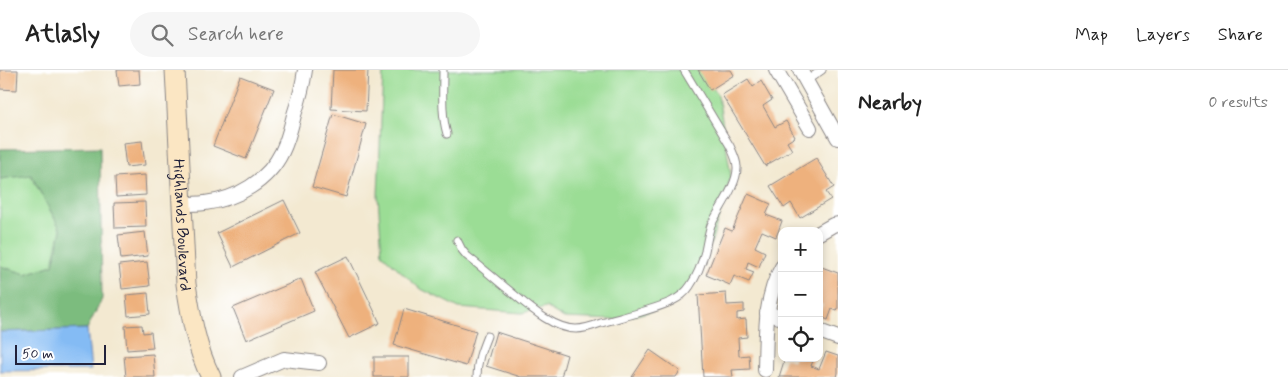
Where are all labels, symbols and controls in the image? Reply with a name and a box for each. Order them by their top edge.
search box [130,12,480,57]
text: Atlasly [25,19,100,50]
icon: search [148,21,176,49]
text: Search here [188,22,284,47]
text: Map [1075,23,1108,47]
text: Layers [1136,23,1190,47]
text: Share [1218,23,1263,47]
text: Nearby [858,89,922,117]
text: 0 results [1208,92,1268,113]
street label: Highlands Boulevard [167,158,196,293]
map controls [778,227,823,362]
button: + [778,227,823,272]
button: − [778,272,823,317]
button: locate [778,317,823,362]
scale bar [15,342,106,365]
text: 50 m [22,345,53,363]

